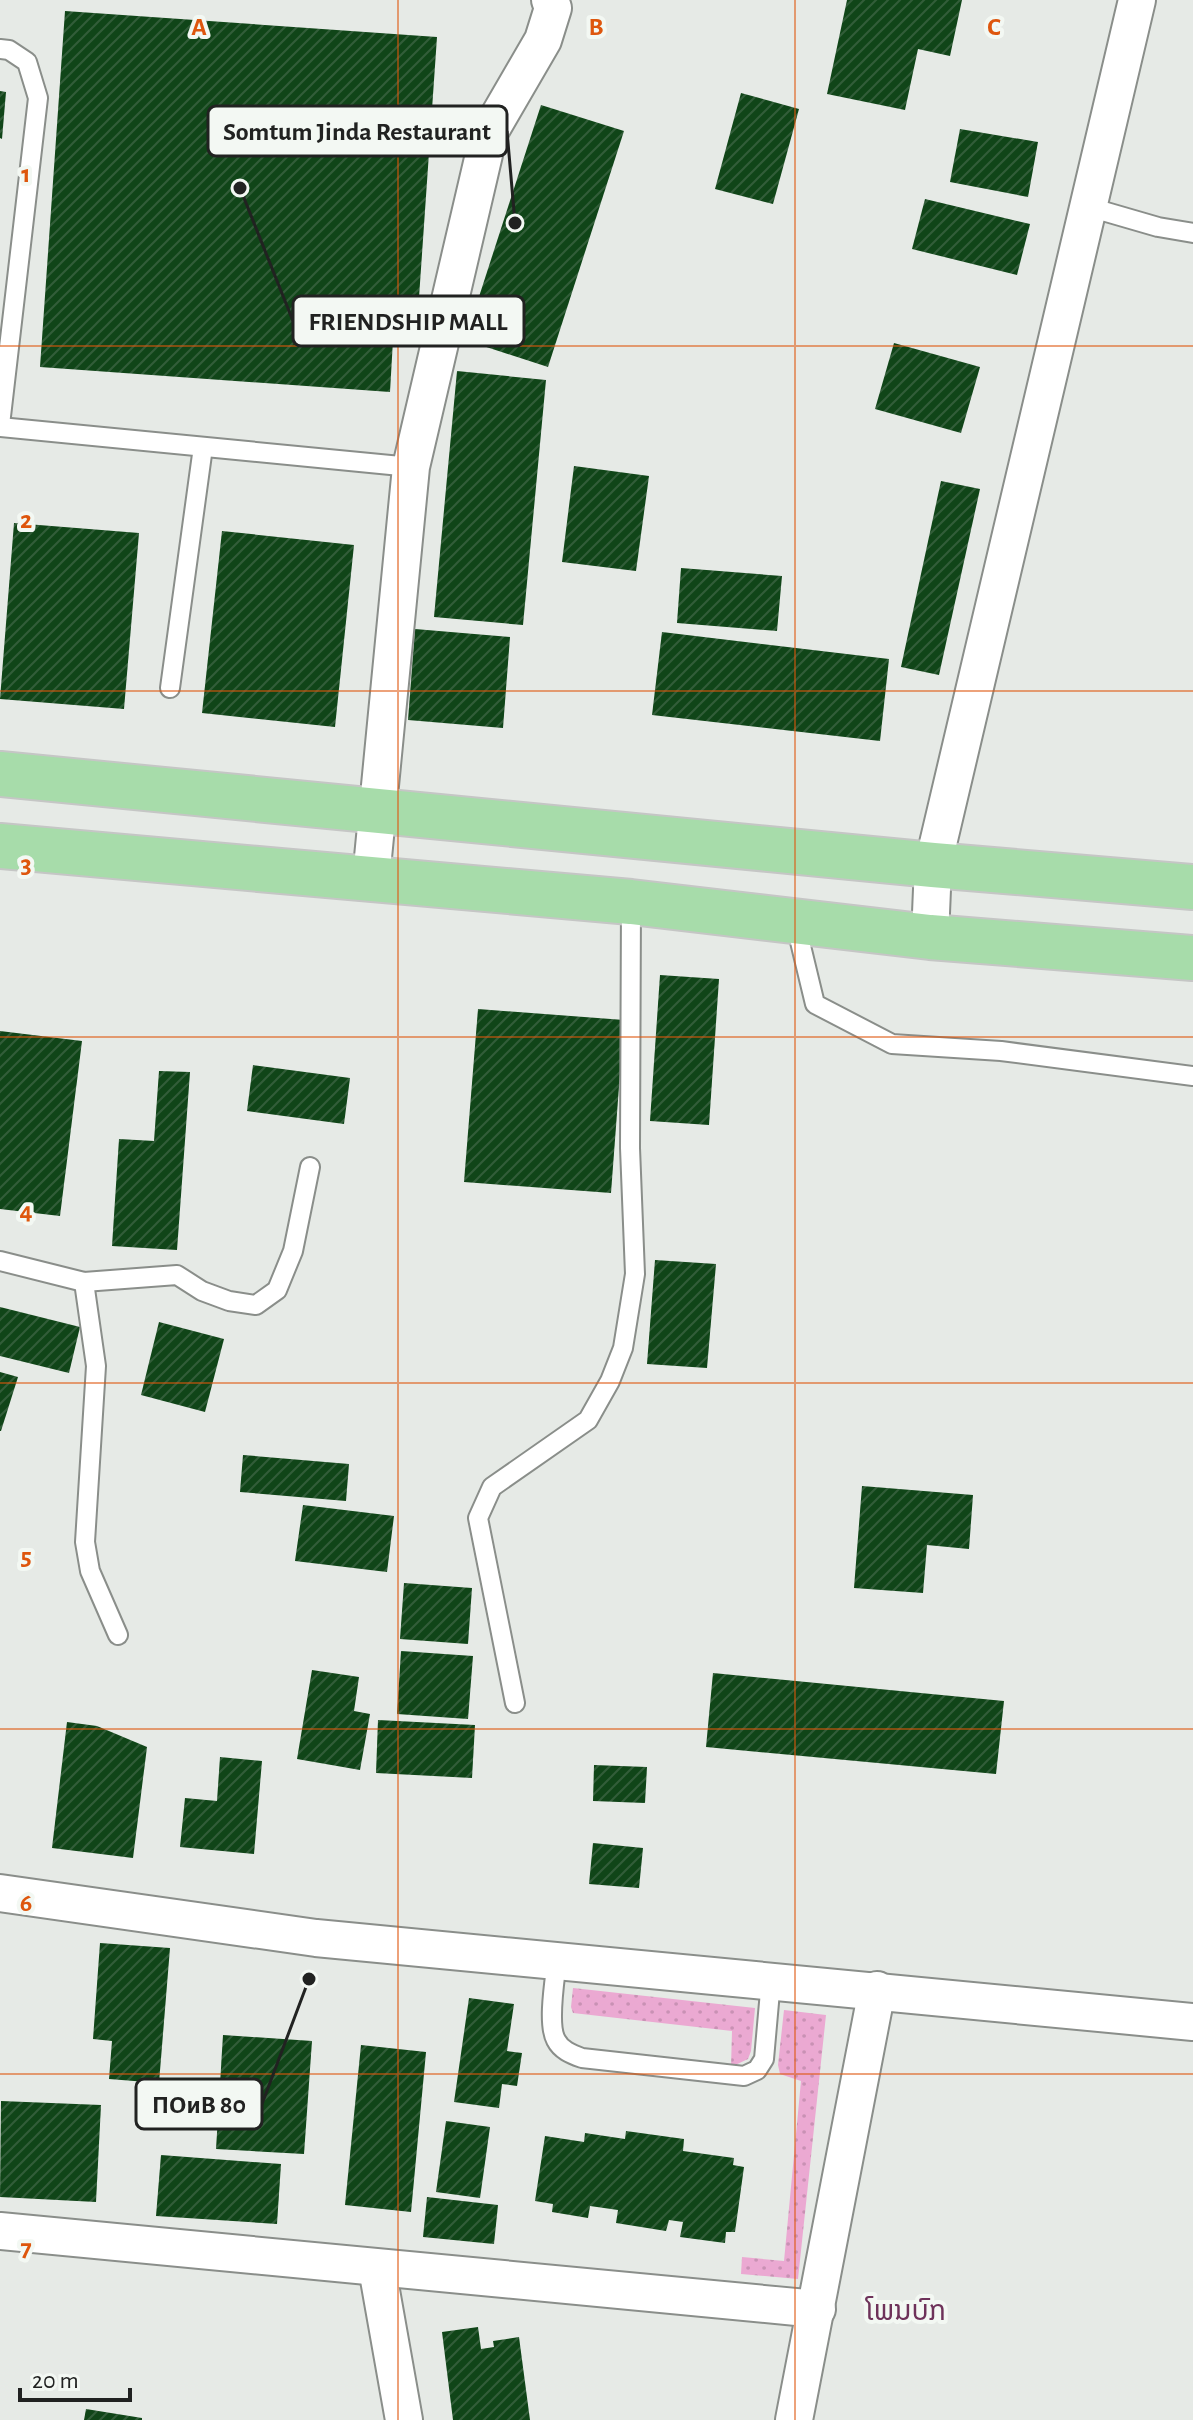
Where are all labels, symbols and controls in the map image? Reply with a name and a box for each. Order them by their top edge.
text: A [191,14,207,40]
text: B [588,14,604,40]
text: C [987,14,1001,40]
callout: Somtum Jinda Restaurant [208,106,507,156]
text: Somtum Jinda Restaurant [223,119,491,145]
text: 1 [21,161,31,187]
callout: FRIENDSHIP MALL [293,296,524,346]
text: FRIENDSHIP MALL [308,309,508,335]
text: 2 [20,507,32,533]
text: 3 [20,852,32,878]
text: 4 [19,1198,33,1224]
text: 5 [20,1544,32,1570]
text: 6 [20,1890,32,1916]
callout: ПОиВ 80 [136,2079,262,2129]
text: ПОиВ 80 [152,2092,246,2118]
text: 7 [20,2235,32,2261]
district label: ໂພນບົກ [865,2296,946,2326]
scale bar [20,2352,130,2402]
text: 20 m [32,2369,79,2393]

